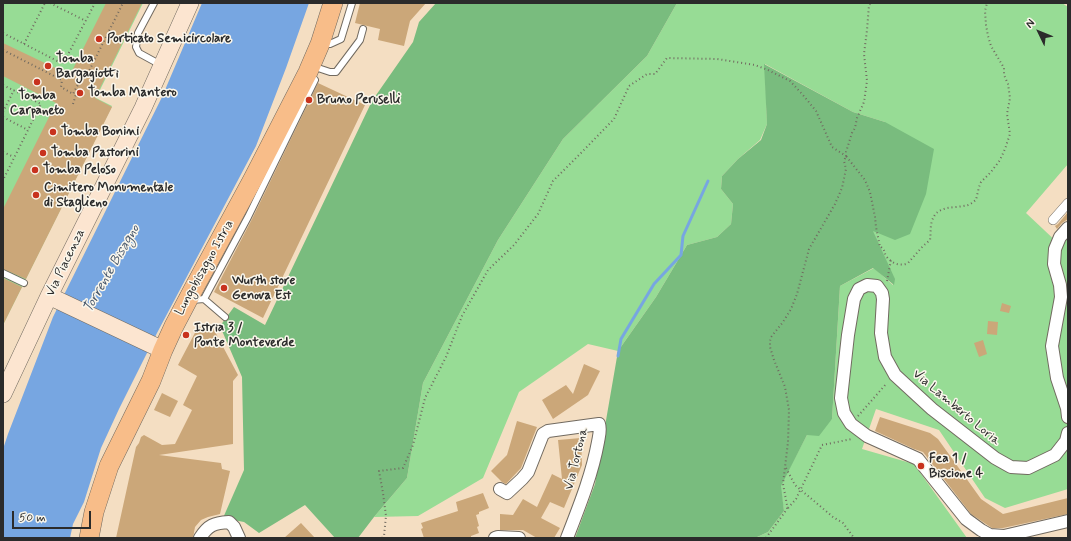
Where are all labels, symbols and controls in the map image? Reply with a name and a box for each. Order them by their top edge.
north arrow [1019,12,1059,52]
text: N [1023,16,1038,31]
place label: Porticato Semicircolare [107,31,231,47]
marker: Porticato Semicircolare [94,34,104,44]
place label: Tomba Bargagiotti [56,51,119,82]
marker: Tomba Bargagiotti [43,61,53,71]
marker: Tomba Carpaneto [32,77,42,87]
place label: Tomba Mantero [88,85,177,101]
place label: Tomba Carpaneto [10,88,64,119]
marker: Tomba Mantero [75,88,85,98]
place label: Bruno Peruselli [317,92,400,108]
marker: Bruno Peruselli [304,95,314,105]
place label: Tomba Bonini [61,124,139,140]
marker: Tomba Bonini [48,127,58,137]
place label: Tomba Pastorini [51,145,139,161]
marker: Tomba Pastorini [38,148,48,158]
place label: Tomba Peloso [43,162,116,178]
marker: Tomba Peloso [30,165,40,175]
place label: Cimitero Monumentale di Staglieno [44,180,173,211]
marker: Cimitero Monumentale di Staglieno [31,190,41,200]
street label: Lungobisagno Istria [172,218,238,318]
water label: Torrente Bisagno [80,222,144,316]
street label: Via Piacenza [43,227,89,299]
place label: Wurth store Genova Est [232,273,295,304]
marker: Wurth store Genova Est [219,283,229,293]
place label: Istria 3 / Ponte Monteverde [194,320,295,351]
marker: Istria 3 / Ponte Monteverde [181,330,191,340]
street label: Via Lamberto Loria [909,367,1003,449]
street label: Via Tortona [562,426,592,492]
place label: Fea 1 / Biscione 4 [929,451,983,482]
marker: Fea 1 / Biscione 4 [916,461,926,471]
scale bar [14,503,93,529]
text: 50 m [19,510,46,526]

